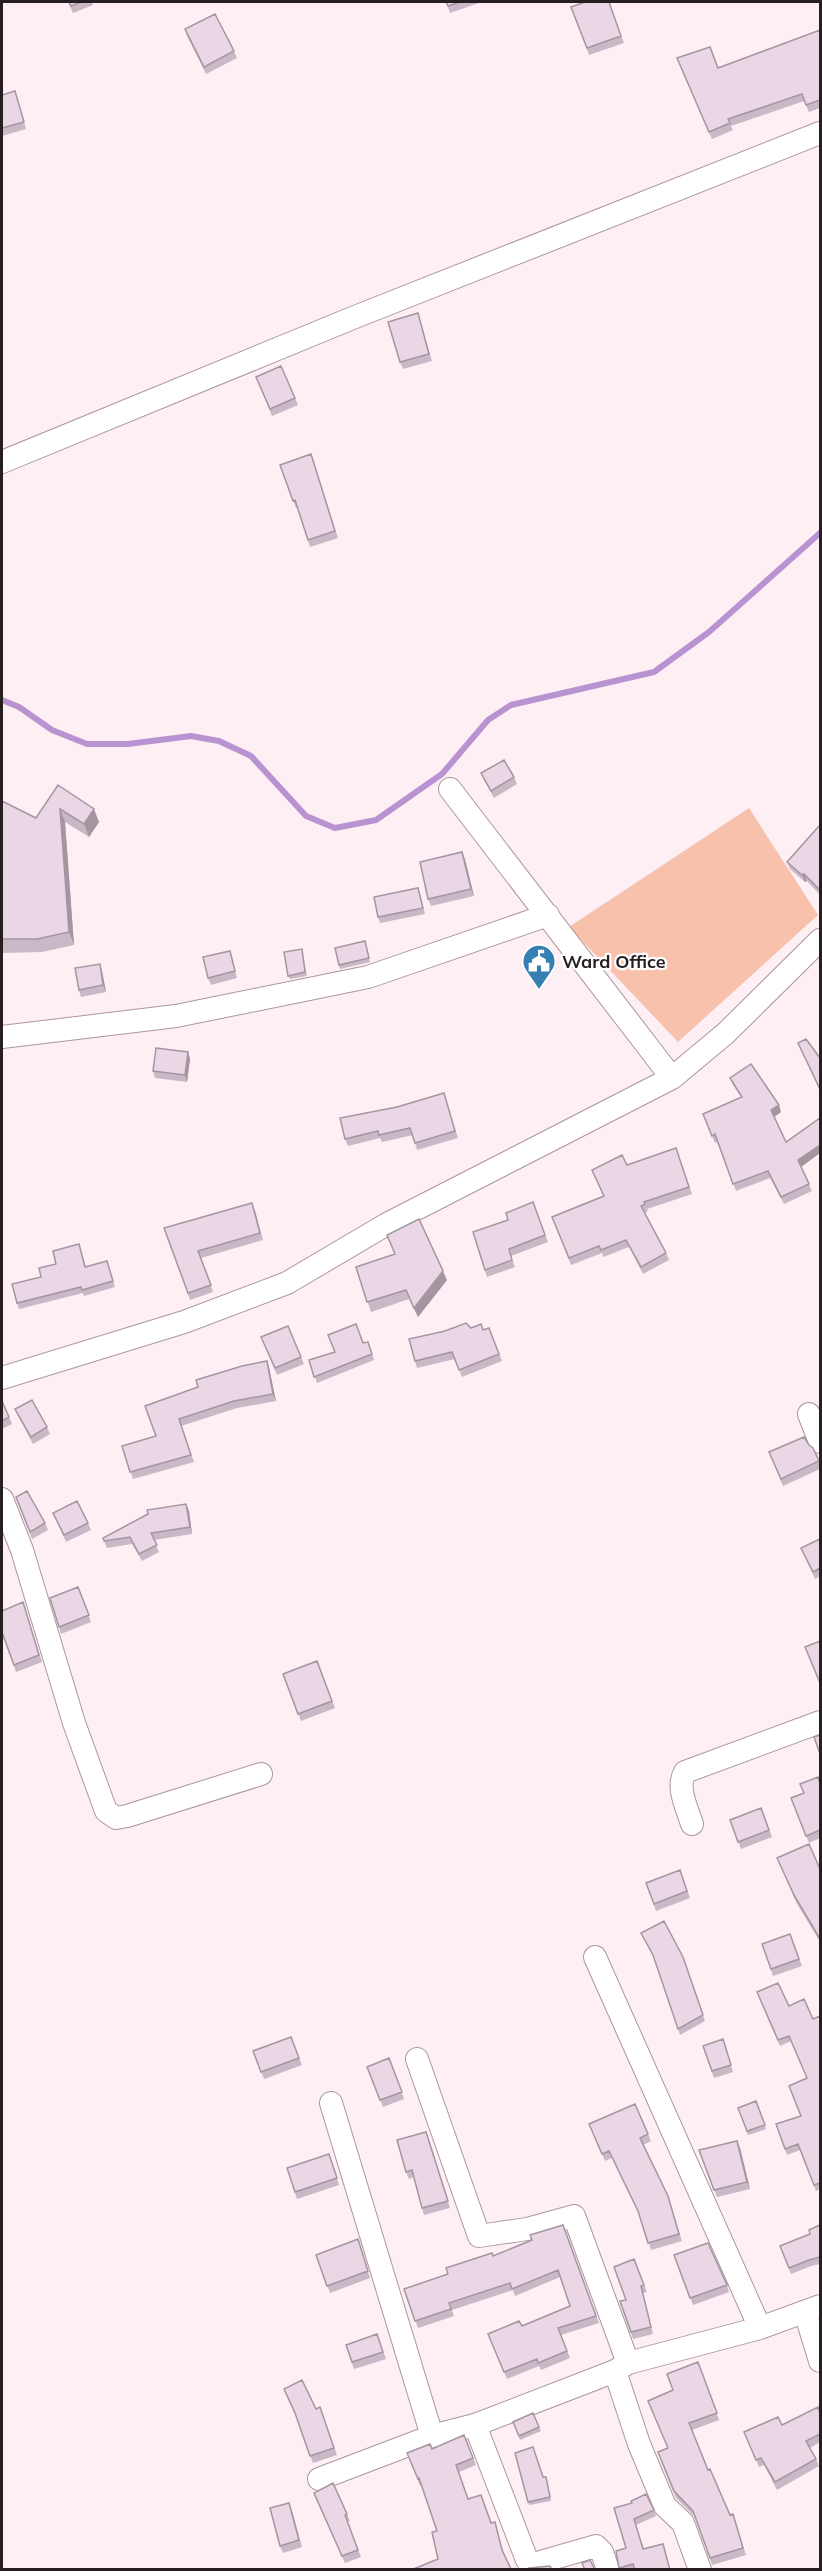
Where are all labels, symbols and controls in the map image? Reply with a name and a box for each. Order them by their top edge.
public building icon: Ward Office [521,943,557,990]
place label: Ward Office [562,950,666,973]

